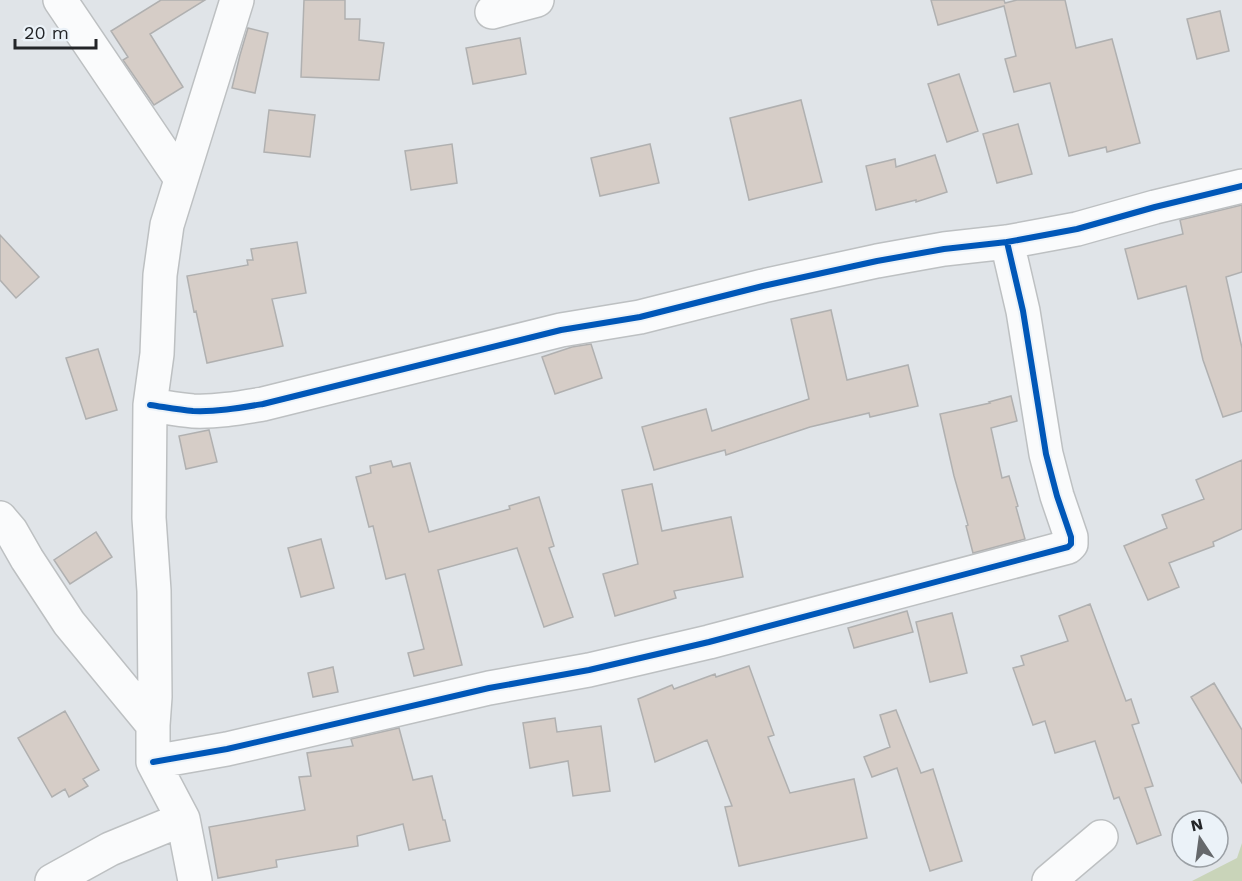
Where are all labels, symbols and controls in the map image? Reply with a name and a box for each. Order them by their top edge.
scale bar [15,12,96,50]
text: 20 m [24,22,69,43]
north arrow [1170,809,1230,869]
text: N [1189,814,1205,835]

